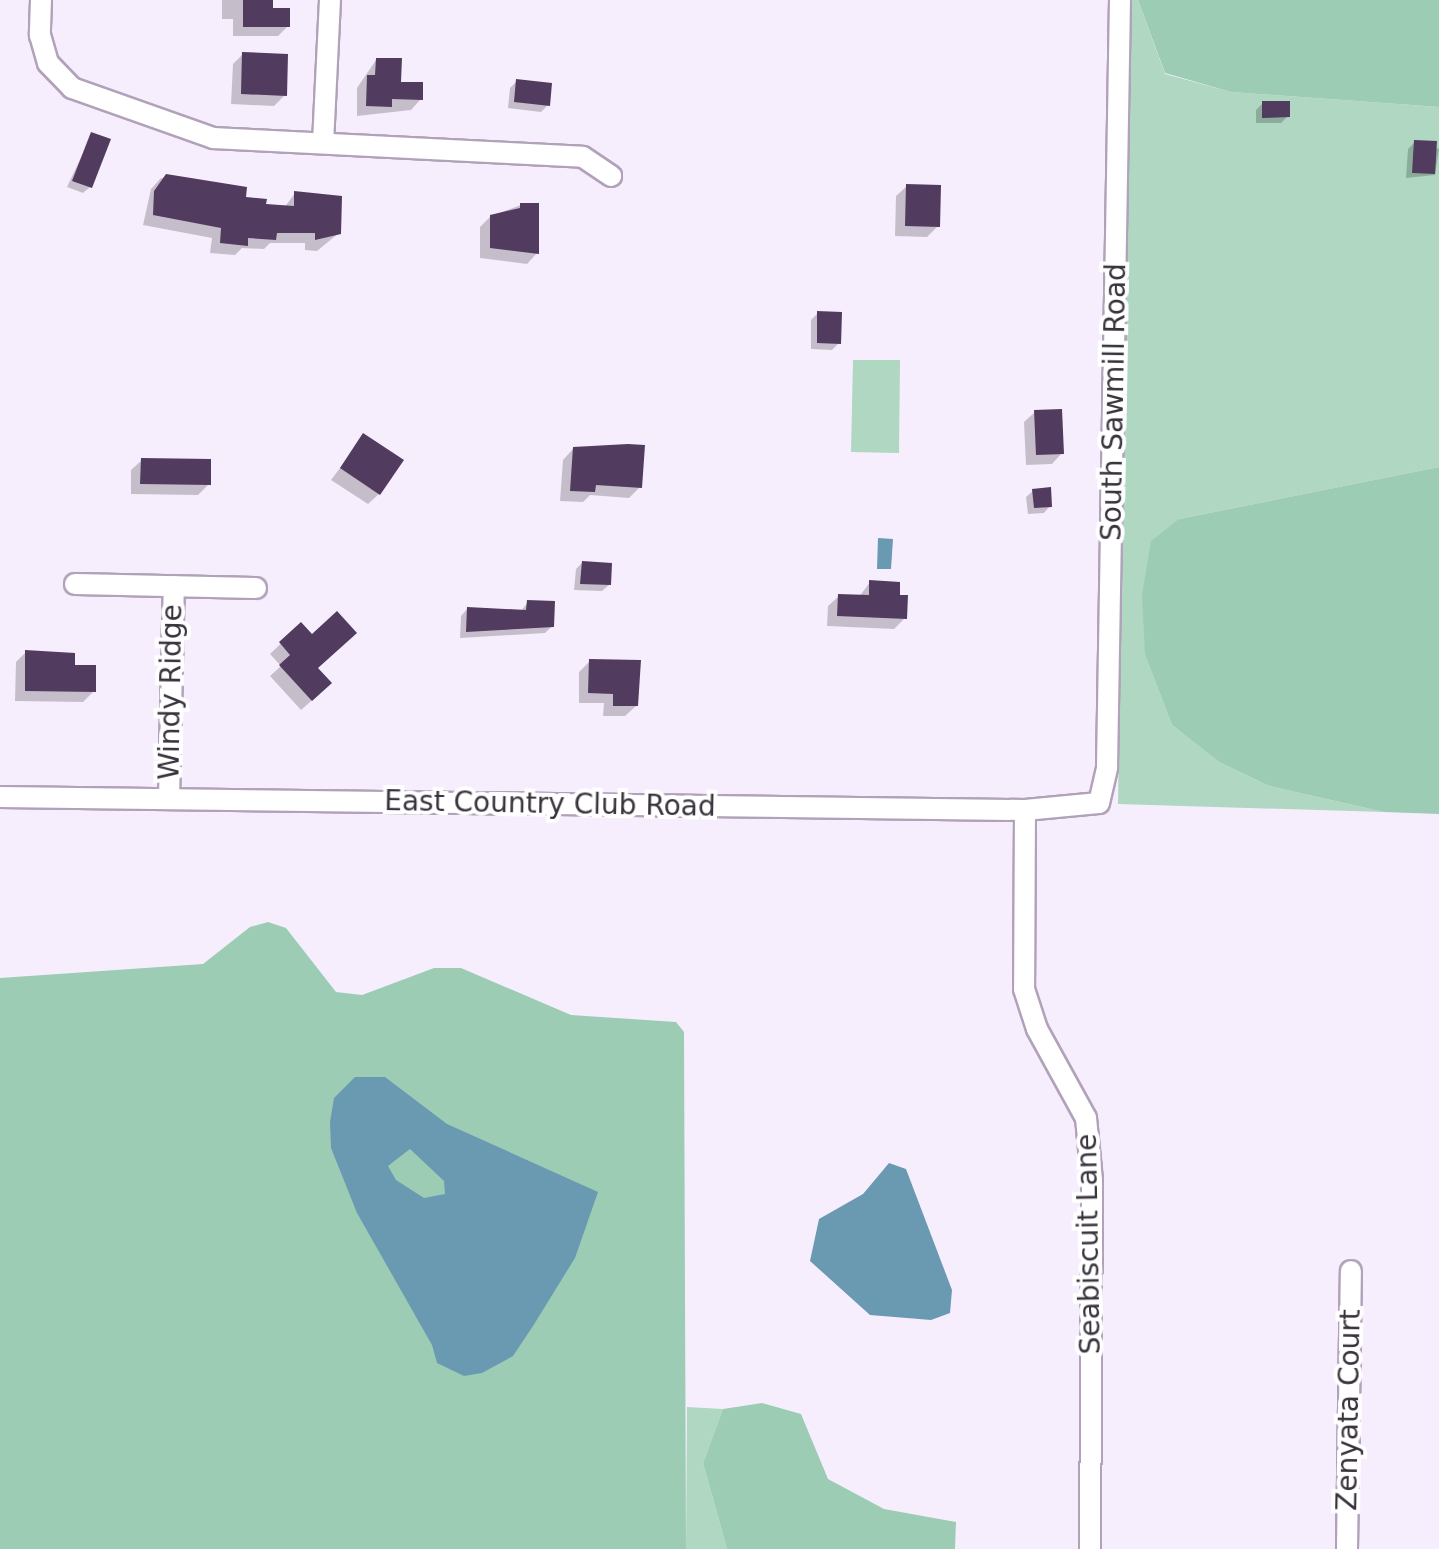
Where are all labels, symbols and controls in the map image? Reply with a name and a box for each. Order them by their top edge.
street label: South Sawmill Road [1095,263,1133,541]
street label: Windy Ridge [153,604,189,780]
street label: East Country Club Road [384,784,716,824]
street label: Seabiscuit Lane [1070,1133,1108,1355]
street label: Zenyata Court [1330,1309,1368,1511]

